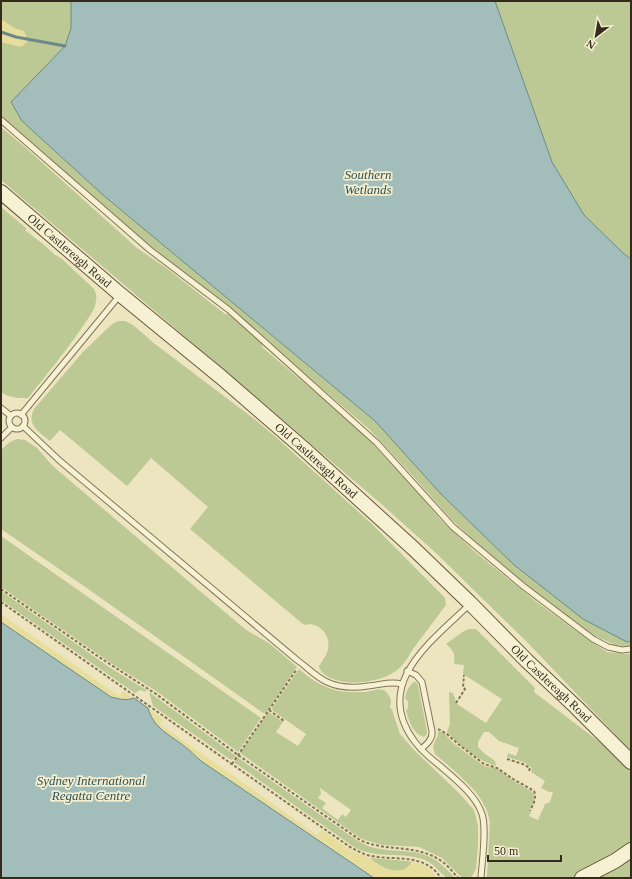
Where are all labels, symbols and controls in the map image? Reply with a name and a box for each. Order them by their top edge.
north arrow [576,16,616,56]
text: N [584,37,597,52]
water label: Southern Wetlands [344,167,392,197]
street label: Old Castlereagh Road [24,211,114,290]
street label: Old Castlereagh Road [272,420,360,501]
street label: Old Castlereagh Road [508,642,594,725]
water label: Sydney International Regatta Centre [37,773,146,803]
scale bar [488,837,561,863]
text: 50 m [494,844,519,858]

